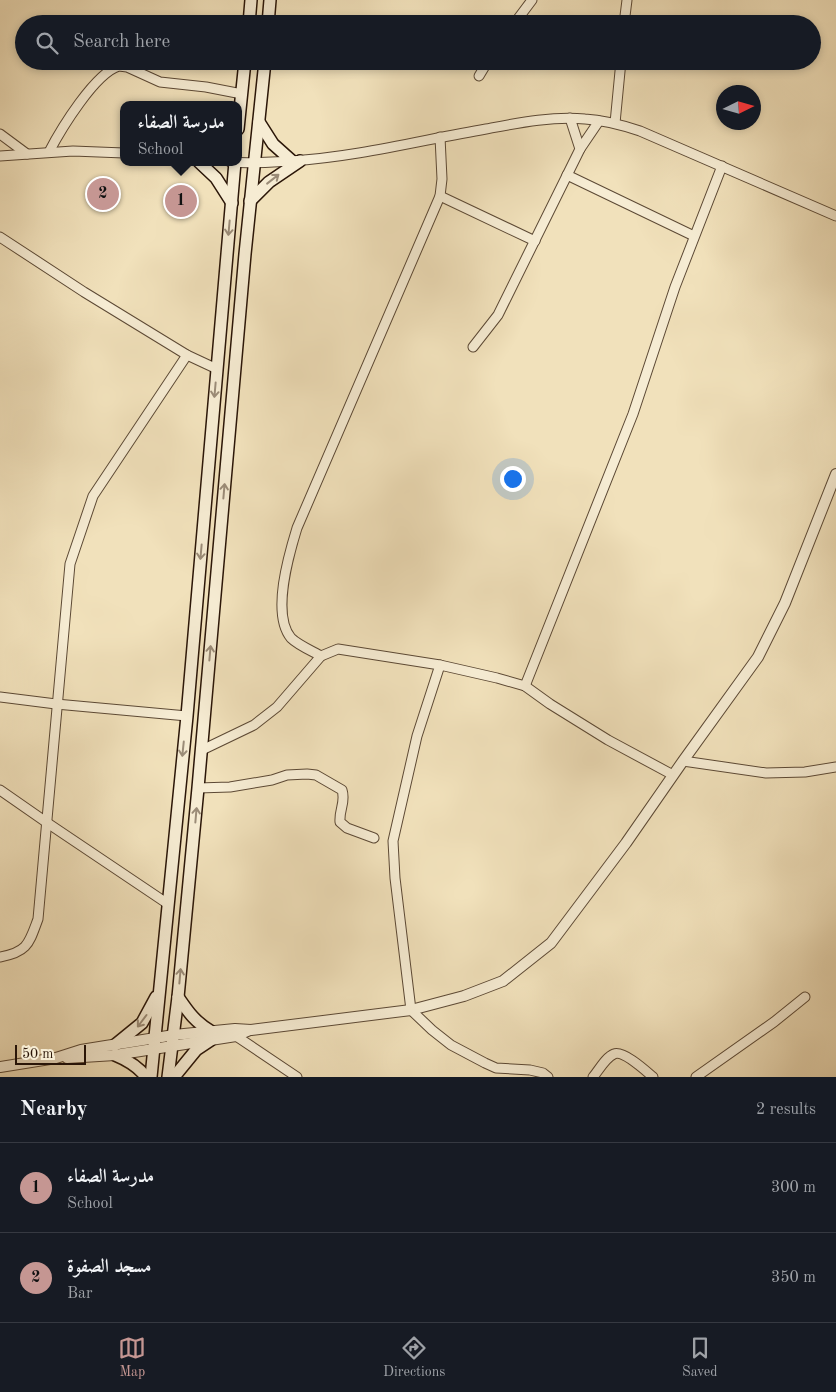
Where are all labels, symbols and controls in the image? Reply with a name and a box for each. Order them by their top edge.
search box [15,15,821,70]
icon: search [33,29,61,57]
text: Search here [73,33,170,52]
north arrow [716,85,761,130]
popup [120,101,242,166]
text: مدرسة الصفاء [137,114,225,133]
text: School [137,142,183,158]
one-way arrow [266,174,280,184]
pin: 2 [87,175,119,213]
pin: 1 [165,182,197,220]
one-way arrow [225,220,234,236]
one-way arrow [210,382,220,398]
your location [500,466,526,492]
one-way arrow [219,483,229,499]
one-way arrow [196,544,206,560]
one-way arrow [206,645,215,661]
one-way arrow [179,740,188,756]
one-way arrow [191,807,200,823]
one-way arrow [175,969,185,985]
one-way arrow [137,1014,147,1028]
scale bar [15,1042,86,1065]
text: 50 m [22,1047,53,1061]
text: Nearby [20,1099,88,1120]
text: 2 results [756,1102,816,1118]
text: مدرسة الصفاء [67,1168,154,1187]
text: 1 [31,1180,41,1196]
text: 300 m [771,1180,816,1196]
text: School [67,1196,113,1212]
text: مسجد الصفوة [67,1258,152,1277]
text: 2 [31,1270,41,1286]
text: 350 m [771,1270,816,1286]
text: Bar [67,1286,93,1302]
tab: Map [118,1334,146,1381]
tab: Directions [383,1334,445,1381]
tab: Saved [682,1334,718,1381]

